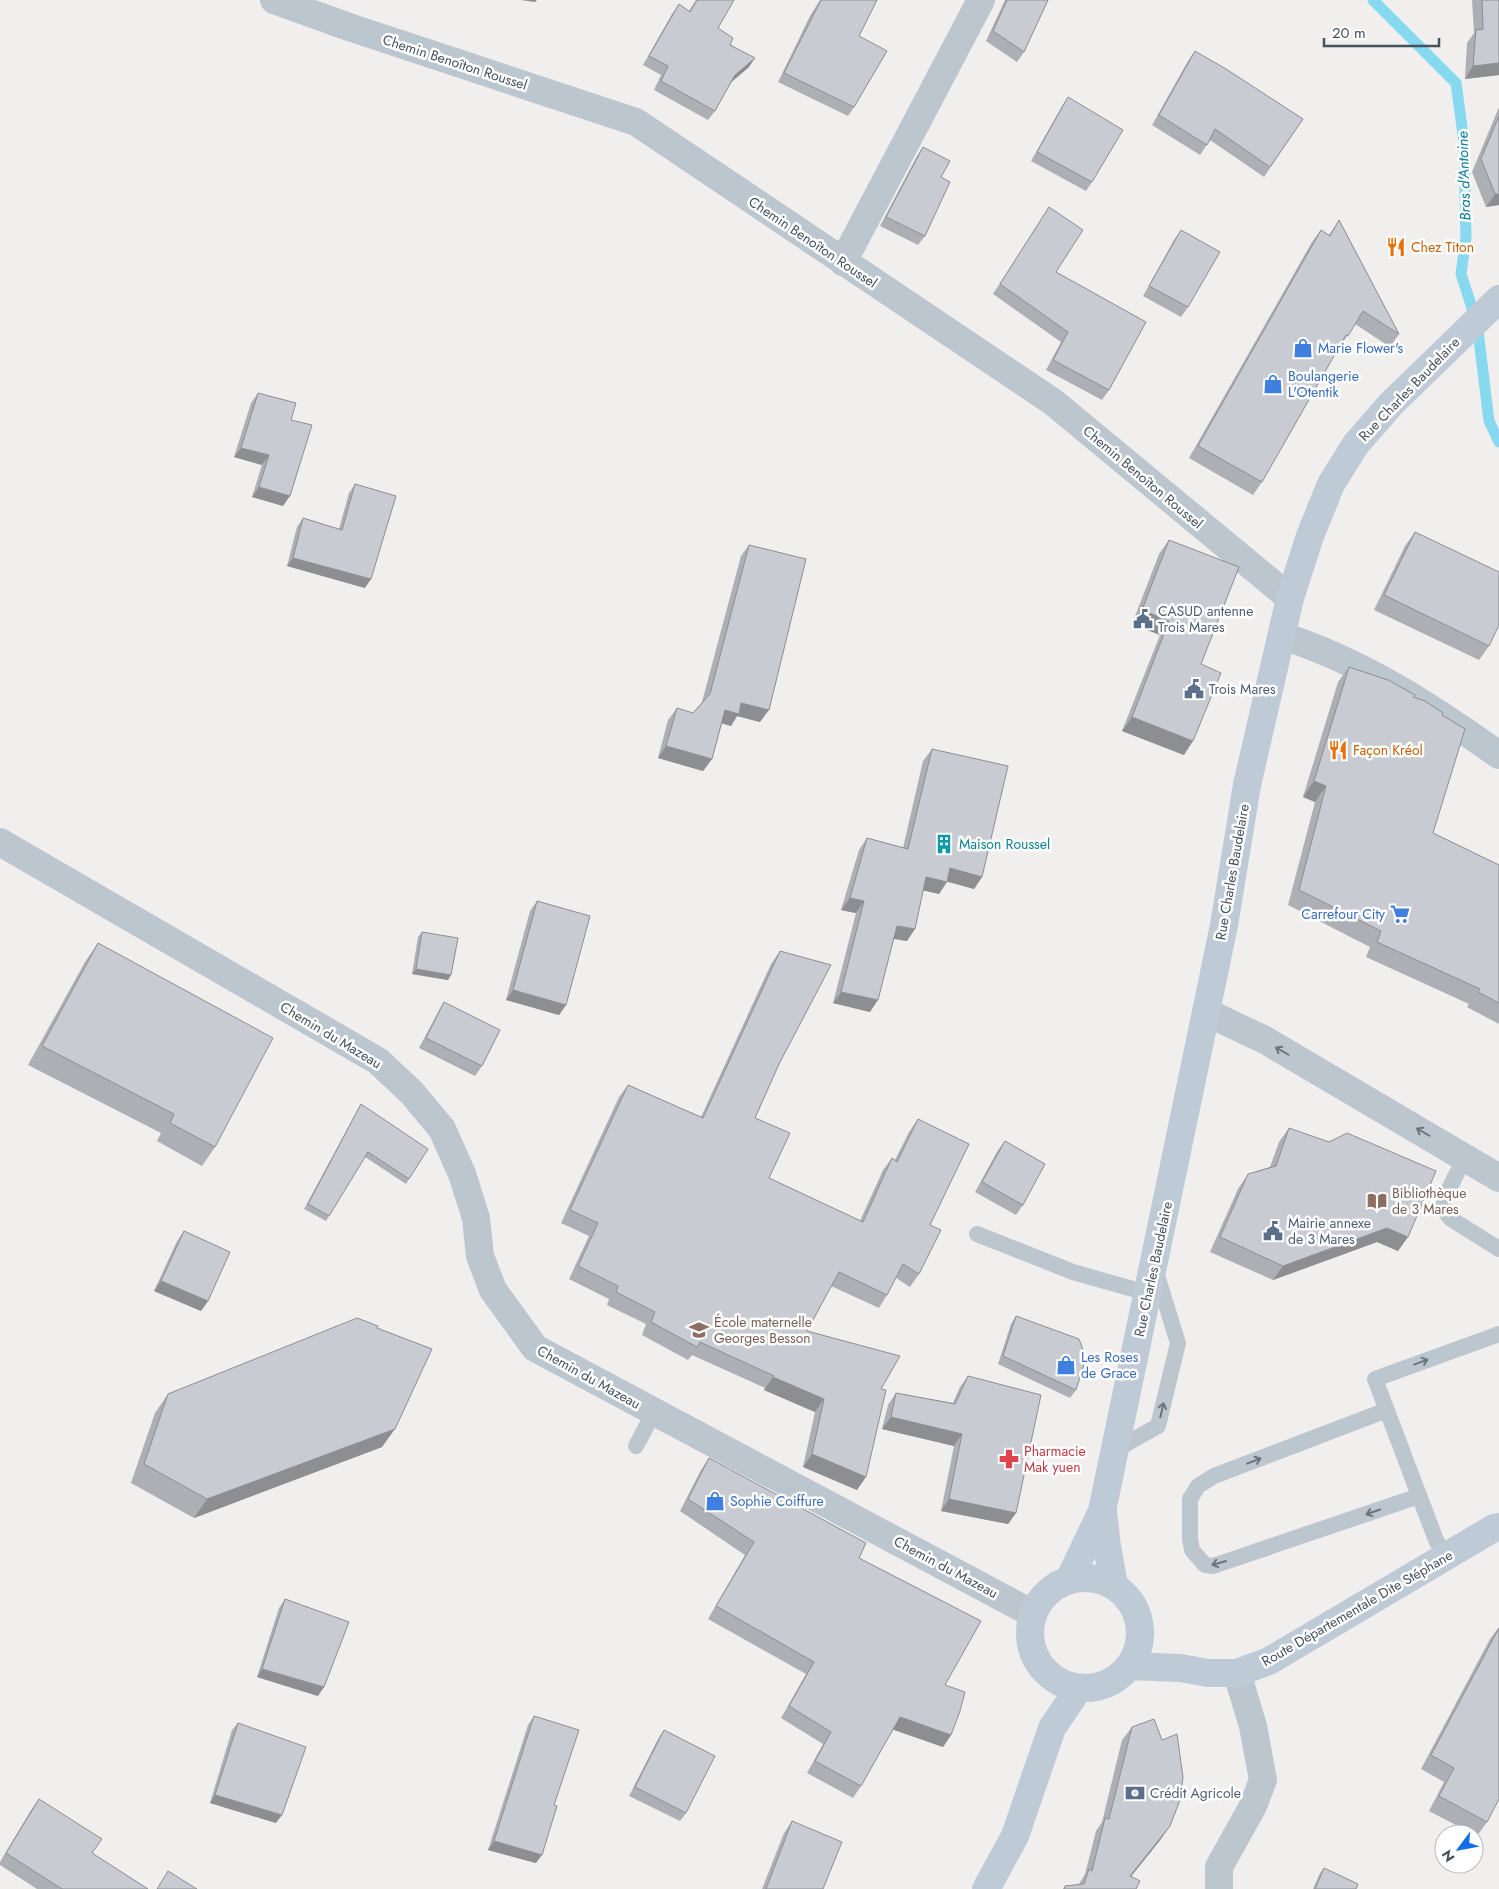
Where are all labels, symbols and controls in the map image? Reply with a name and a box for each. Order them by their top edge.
scale bar [1324,15,1439,47]
text: 20 m [1332,22,1366,44]
street label: Chemin Benoîton Roussel [380,29,530,95]
water label: Bras d'Antoine [1451,130,1477,221]
street label: Chemin Benoîton Roussel [745,191,881,293]
restaurant icon: Chez Titon [1385,236,1407,258]
place label: Chez Titon [1411,237,1474,257]
street label: Rue Charles Baudelaire [1354,332,1464,446]
shop icon: Marie Flower's [1292,337,1314,359]
place label: Marie Flower's [1318,338,1403,358]
place label: Boulangerie L'Otentik [1288,366,1359,402]
shop icon: Boulangerie L'Otentik [1262,373,1284,395]
street label: Chemin Benoîton Roussel [1079,421,1207,533]
place label: CASUD antenne Trois Mares [1158,601,1253,637]
public building icon: CASUD antenne Trois Mares [1132,608,1154,630]
public building icon: Trois Mares [1183,678,1205,700]
place label: Trois Mares [1209,679,1276,699]
restaurant icon: Façon Kréol [1327,739,1349,761]
place label: Façon Kréol [1353,740,1423,760]
street label: Rue Charles Baudelaire [1210,802,1254,942]
building icon: Maison Roussel [933,833,955,855]
place label: Maison Roussel [959,834,1050,854]
supermarket icon: Carrefour City [1389,903,1411,925]
place label: Carrefour City [1301,904,1386,924]
street label: Chemin du Mazeau [276,997,386,1073]
one-way arrow [1276,1045,1290,1055]
one-way arrow [1416,1127,1430,1137]
place label: Bibliothèque de 3 Mares [1392,1183,1466,1219]
library icon: Bibliothèque de 3 Mares [1366,1190,1388,1212]
street label: Rue Charles Baudelaire [1129,1200,1177,1338]
place label: Mairie annexe de 3 Mares [1288,1213,1371,1249]
public building icon: Mairie annexe de 3 Mares [1262,1220,1284,1242]
place label: École maternelle Georges Besson [714,1312,812,1348]
school or university icon: École maternelle Georges Besson [688,1319,710,1341]
street label: Chemin du Mazeau [534,1340,644,1414]
place label: Les Roses de Grace [1081,1347,1139,1383]
shop icon: Les Roses de Grace [1055,1354,1077,1376]
one-way arrow [1413,1357,1428,1366]
one-way arrow [1158,1402,1167,1418]
place label: Pharmacie Mak yuen [1024,1441,1086,1477]
pharmacy icon: Pharmacie Mak yuen [998,1448,1020,1470]
one-way arrow [1246,1455,1261,1465]
shop icon: Sophie Coiffure [704,1490,726,1512]
place label: Sophie Coiffure [730,1491,824,1511]
one-way arrow [1366,1508,1381,1517]
street label: Chemin du Mazeau [890,1531,1002,1603]
street label: Route Départementale Dite Stéphane [1258,1545,1456,1671]
one-way arrow [1211,1559,1227,1569]
bank icon: Crédit Agricole [1124,1782,1146,1804]
place label: Crédit Agricole [1150,1783,1241,1803]
north arrow [1434,1824,1484,1874]
text: N [1437,1846,1459,1866]

